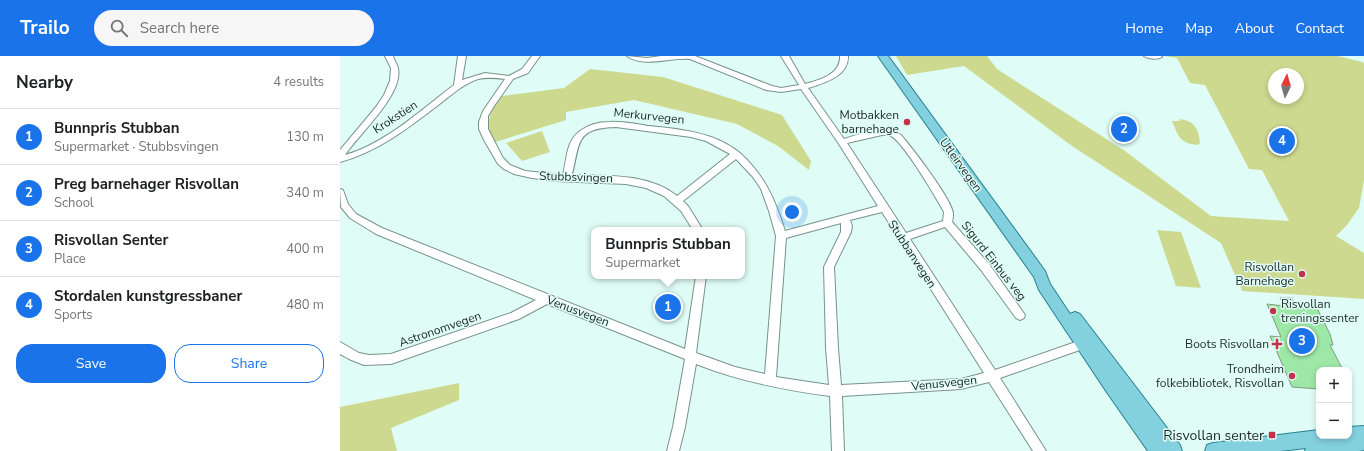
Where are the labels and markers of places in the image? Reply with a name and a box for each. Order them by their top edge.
place label: Motbakken barnehage [840,107,899,137]
pin: 2 [1111,114,1137,144]
marker: Motbakken barnehage [902,117,912,127]
pin: 4 [1269,126,1295,156]
place label: Risvollan Barnehage [1235,259,1294,289]
marker: Risvollan Barnehage [1297,269,1307,279]
pin: 1 [655,292,681,322]
place label: Risvollan treningssenter [1281,296,1360,326]
marker: Risvollan treningssenter [1268,306,1278,316]
pin: 3 [1289,326,1315,356]
place label: Boots Risvollan [1185,336,1269,352]
marker: Boots Risvollan [1272,339,1282,349]
place label: Trondheim folkebibliotek, Risvollan [1156,361,1284,391]
marker: Trondheim folkebibliotek, Risvollan [1287,371,1297,381]
place label: Risvollan senter [1163,426,1264,445]
marker: Risvollan senter [1267,430,1277,440]

